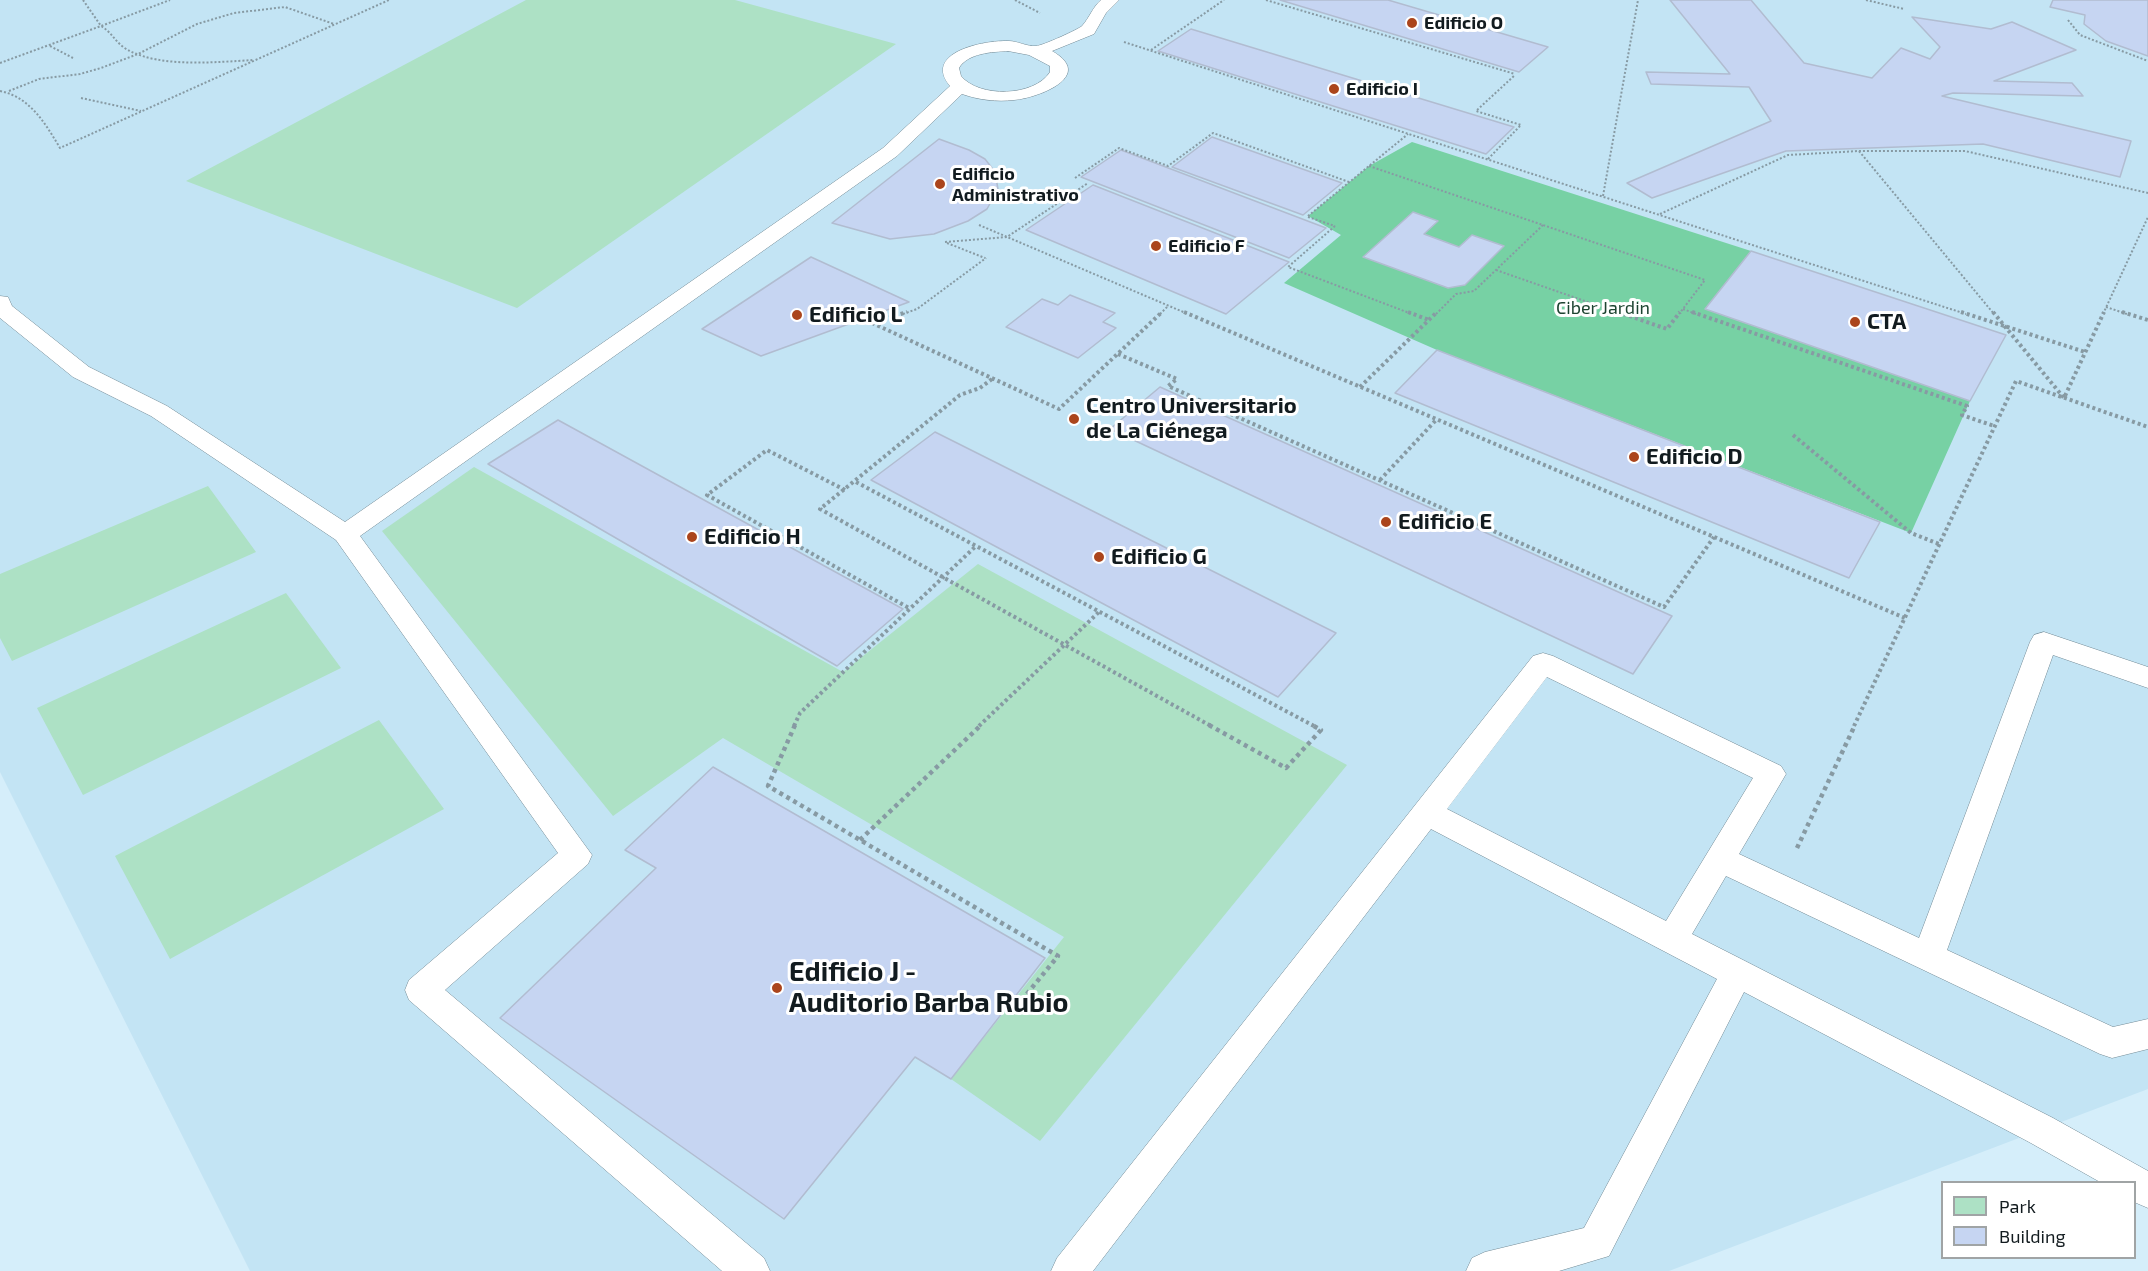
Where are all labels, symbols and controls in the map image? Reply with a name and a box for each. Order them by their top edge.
place label: Edificio O [1424,12,1503,34]
marker: Edificio O [1405,16,1419,30]
place label: Edificio I [1346,78,1418,100]
marker: Edificio I [1327,82,1341,96]
place label: Edificio Administrativo [952,163,1079,206]
marker: Edificio Administrativo [933,177,947,191]
place label: Edificio F [1168,235,1245,257]
marker: Edificio F [1149,239,1163,253]
park label: Ciber Jardin [1556,297,1650,319]
place label: Edificio L [809,302,902,328]
marker: Edificio L [790,308,804,322]
place label: CTA [1867,309,1906,335]
marker: CTA [1848,315,1862,329]
place label: Centro Universitario de La Ciénega [1086,393,1297,445]
marker: Centro Universitario de La Ciénega [1067,412,1081,426]
place label: Edificio D [1646,444,1743,470]
marker: Edificio D [1627,450,1641,464]
place label: Edificio E [1398,509,1492,535]
marker: Edificio E [1379,515,1393,529]
place label: Edificio H [704,524,801,550]
marker: Edificio H [685,530,699,544]
place label: Edificio G [1111,544,1207,570]
marker: Edificio G [1092,550,1106,564]
place label: Edificio J - Auditorio Barba Rubio [789,956,1068,1019]
marker: Edificio J - Auditorio Barba Rubio [770,981,784,995]
legend [1941,1181,2136,1259]
text: Park [1999,1195,2036,1217]
text: Building [1999,1225,2066,1247]

